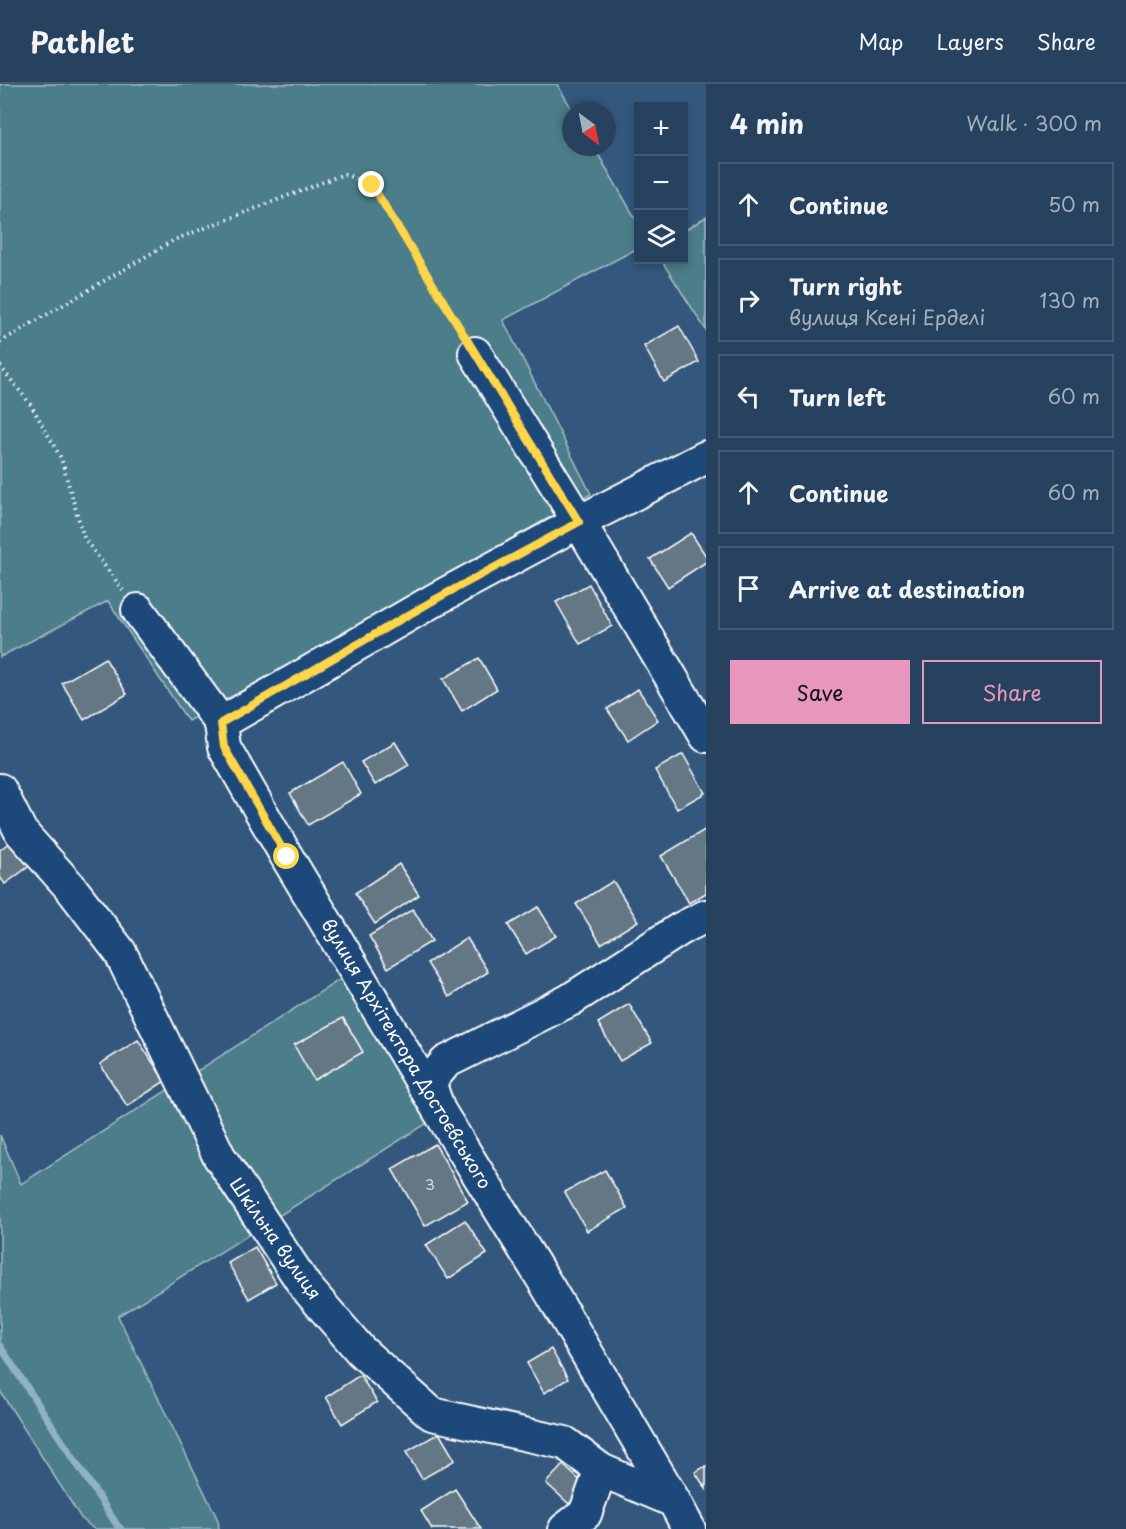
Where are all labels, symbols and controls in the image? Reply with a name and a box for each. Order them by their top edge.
text: Pathlet [30,20,134,63]
text: Map [859,25,903,57]
text: Layers [936,25,1004,57]
text: Share [1037,25,1096,57]
north arrow [562,102,616,156]
map controls [634,102,688,264]
button: + [634,102,688,156]
text: 4 min [730,104,804,143]
text: Walk · 300 m [966,108,1102,138]
button: − [634,156,688,210]
route end [358,171,384,197]
icon: ahead [732,188,765,221]
text: Continue [789,188,888,221]
text: 50 m [1048,189,1100,219]
button: layers [634,210,688,264]
text: Turn right [789,269,902,302]
icon: right [732,284,765,317]
text: 130 m [1040,285,1100,315]
text: вулиця Ксені Ерделі [789,302,985,332]
icon: left [732,380,765,413]
text: Turn left [789,380,886,413]
text: 60 m [1048,381,1100,411]
icon: ahead [732,476,765,509]
text: Continue [789,476,888,509]
text: 60 m [1048,477,1100,507]
icon: arrive [732,572,765,605]
text: Arrive at destination [789,572,1025,605]
button: Save [730,660,910,724]
button: Share [922,660,1102,724]
route start [273,843,299,869]
street label: вулиця Архітектора Достоєвського [316,913,499,1194]
street label: Шкільна вулиця [224,1172,329,1305]
house number: 3 [425,1172,435,1195]

